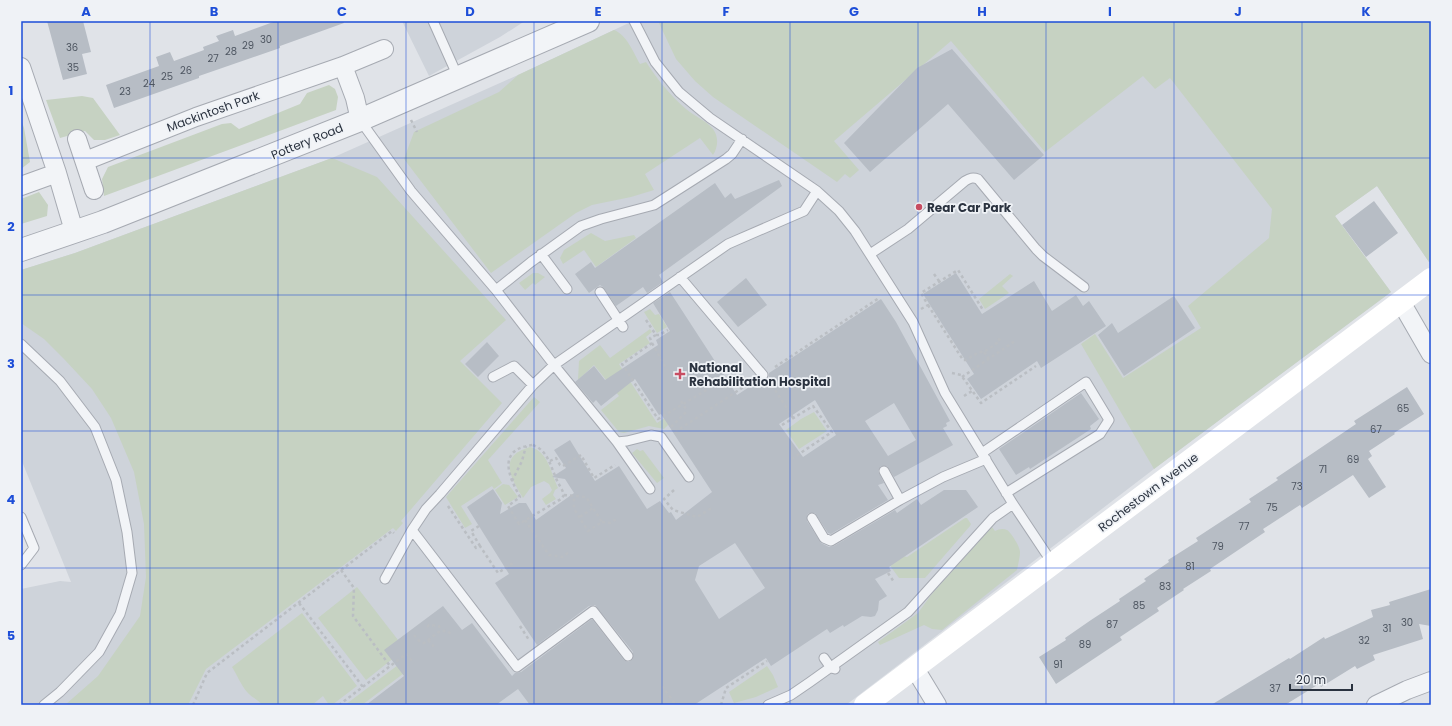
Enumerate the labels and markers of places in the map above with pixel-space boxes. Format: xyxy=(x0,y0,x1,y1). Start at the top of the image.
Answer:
place label: Rear Car Park xyxy=(927,199,1012,216)
marker: Rear Car Park xyxy=(914,202,924,212)
place label: National Rehabilitation Hospital xyxy=(689,359,830,390)
marker: National Rehabilitation Hospital xyxy=(674,368,686,380)

